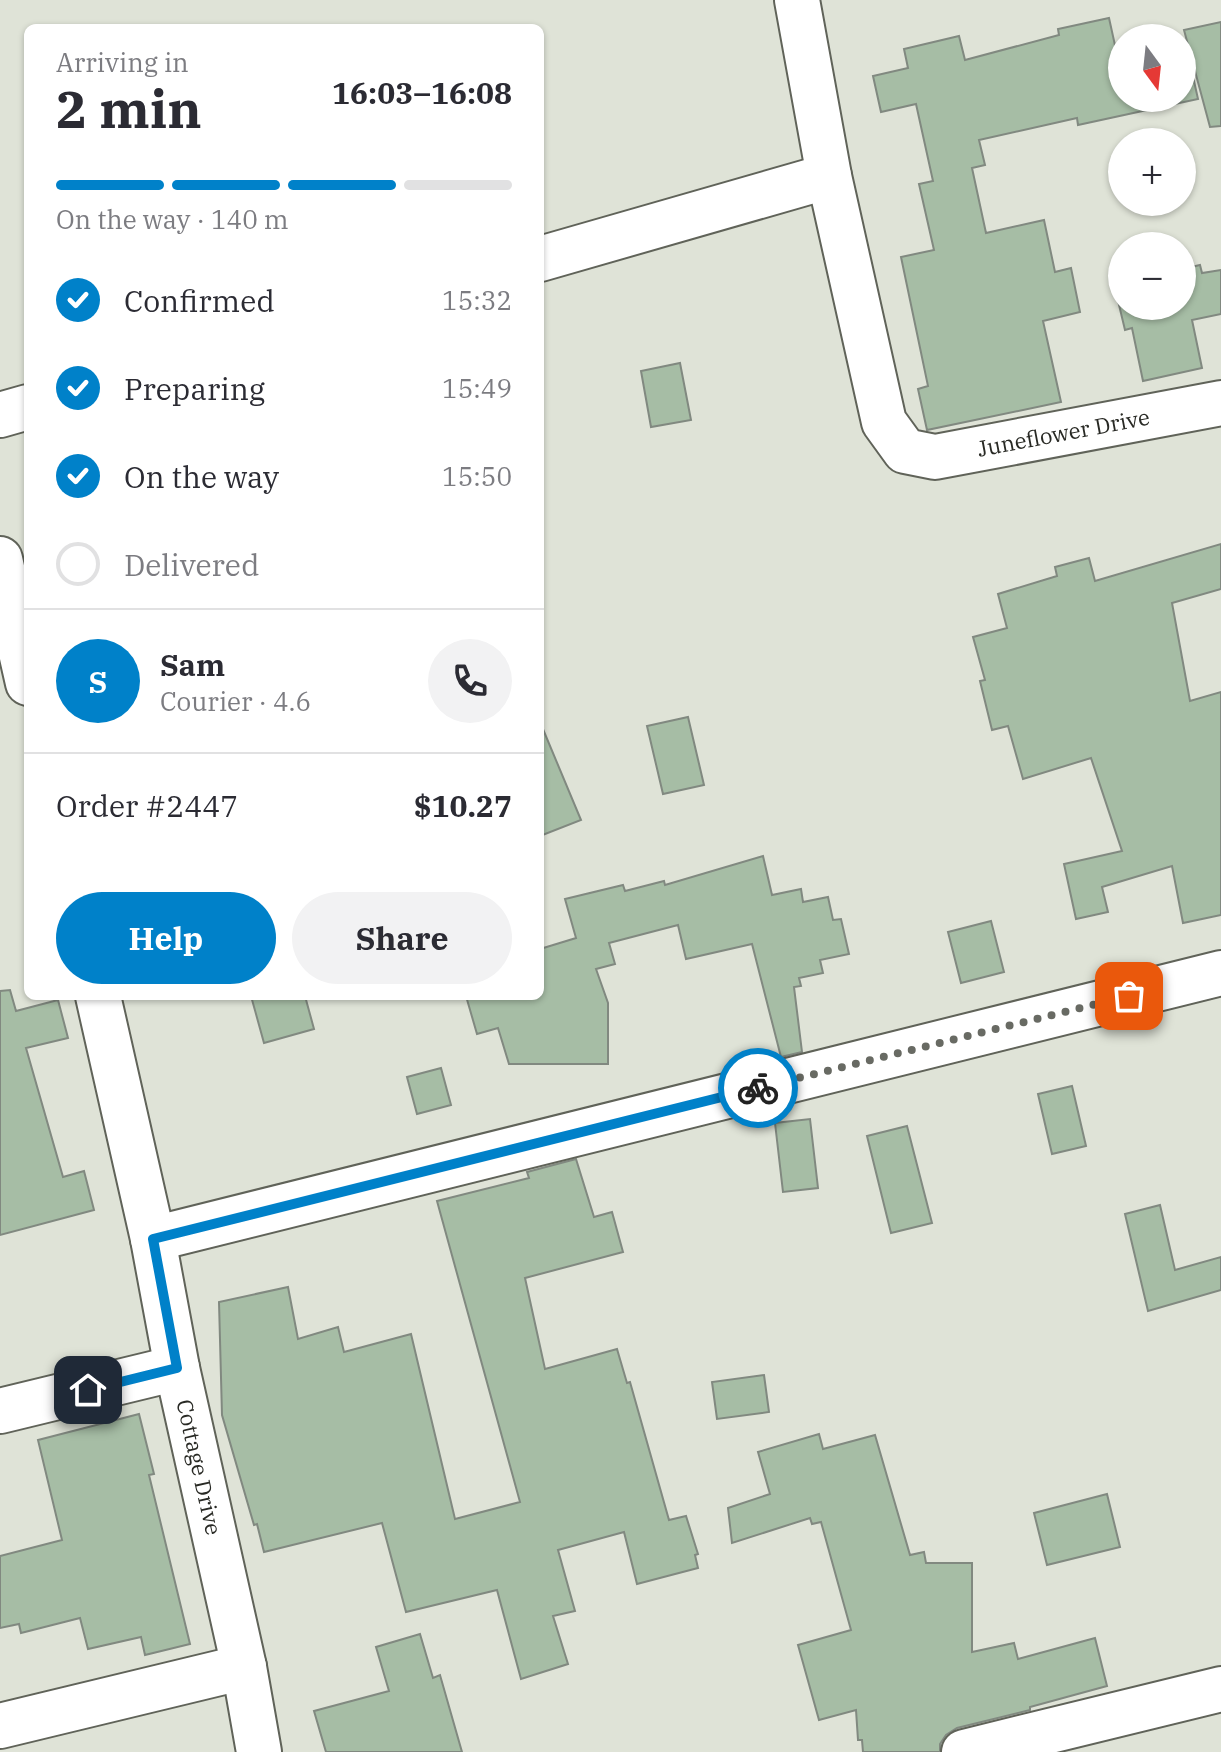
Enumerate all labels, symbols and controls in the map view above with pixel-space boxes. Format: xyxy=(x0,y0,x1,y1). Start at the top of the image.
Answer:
north arrow xyxy=(1108,24,1196,112)
map controls xyxy=(1108,24,1196,320)
text: Arriving in xyxy=(56,45,189,79)
text: 16:03–16:08 xyxy=(332,73,512,112)
text: 2 min xyxy=(56,75,202,142)
button: + xyxy=(1108,128,1196,216)
text: On the way · 140 m xyxy=(56,202,289,236)
button: − xyxy=(1108,232,1196,320)
icon: check xyxy=(56,278,100,322)
text: Confirmed xyxy=(124,281,275,320)
text: 15:32 xyxy=(442,283,512,317)
icon: check xyxy=(56,366,100,410)
text: Preparing xyxy=(124,369,265,408)
text: 15:49 xyxy=(442,371,512,405)
street label: Juneflower Drive xyxy=(975,402,1152,463)
icon: check xyxy=(56,454,100,498)
text: On the way xyxy=(124,457,279,496)
text: 15:50 xyxy=(442,459,512,493)
text: Delivered xyxy=(124,545,259,584)
button: phone xyxy=(428,639,512,723)
text: Sam xyxy=(160,645,225,684)
text: S xyxy=(89,662,107,701)
text: Courier · 4.6 xyxy=(160,684,311,718)
text: Order #2447 xyxy=(56,786,238,825)
text: $10.27 xyxy=(414,786,512,825)
button: Help xyxy=(56,892,276,984)
button: Share xyxy=(292,892,512,984)
pin xyxy=(1095,962,1163,1030)
icon: bag xyxy=(1107,974,1151,1018)
courier xyxy=(718,1048,798,1128)
icon: bike xyxy=(736,1066,780,1110)
pin xyxy=(54,1356,122,1424)
icon: home xyxy=(66,1368,110,1412)
street label: Cottage Drive xyxy=(170,1397,229,1538)

